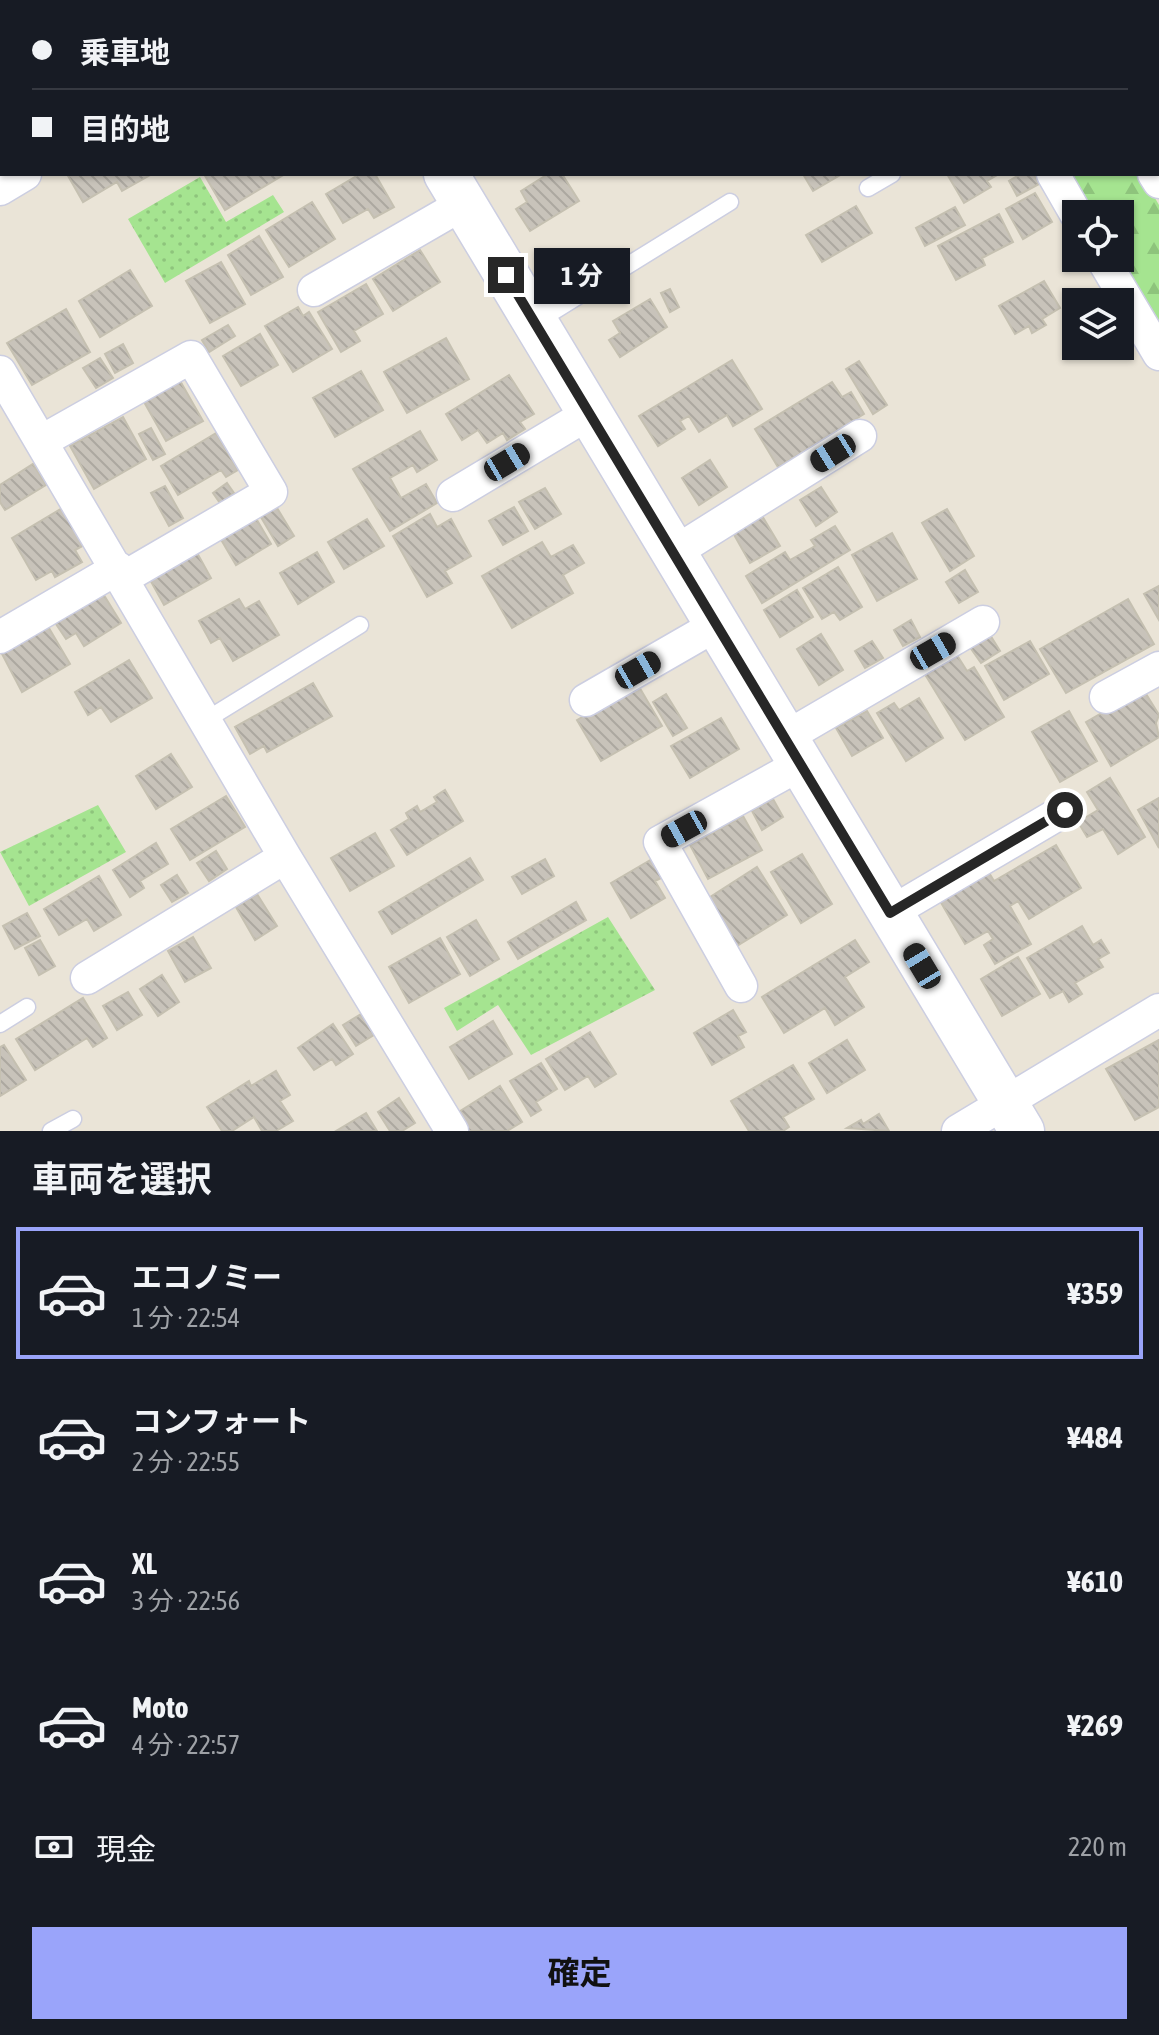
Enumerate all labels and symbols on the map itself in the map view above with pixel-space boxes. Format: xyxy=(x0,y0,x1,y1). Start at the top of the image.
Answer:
callout: 1 分 xyxy=(534,247,630,303)
route end xyxy=(488,257,524,293)
car xyxy=(806,430,860,476)
car xyxy=(480,439,534,485)
car xyxy=(906,629,960,673)
car xyxy=(611,648,665,692)
route start xyxy=(1047,792,1083,828)
car xyxy=(657,807,711,851)
car xyxy=(899,939,945,993)

